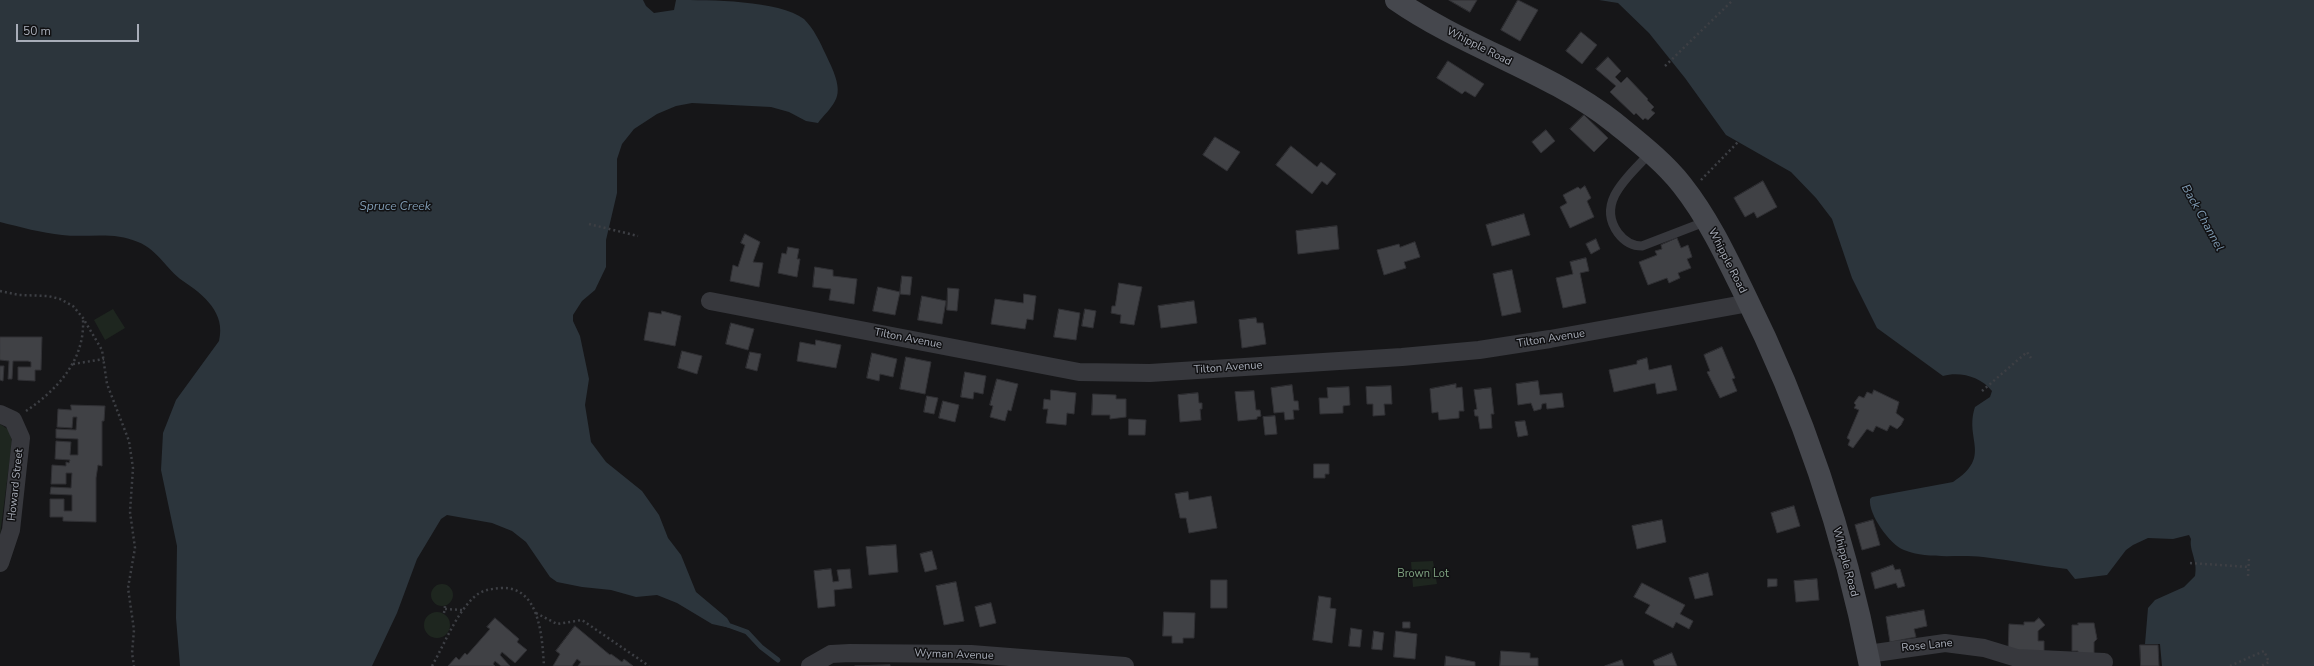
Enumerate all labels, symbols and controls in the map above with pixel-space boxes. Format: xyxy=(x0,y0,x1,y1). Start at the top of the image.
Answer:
scale bar xyxy=(18,16,141,42)
text: 50 m xyxy=(23,23,51,39)
street label: Whipple Road xyxy=(1444,25,1514,69)
water label: Back Channel xyxy=(2178,182,2226,254)
water label: Spruce Creek xyxy=(359,200,431,214)
street label: Whipple Road xyxy=(1705,226,1749,296)
street label: Tilton Avenue xyxy=(873,326,943,352)
street label: Tilton Avenue xyxy=(1516,327,1586,351)
street label: Tilton Avenue xyxy=(1193,359,1263,377)
street label: Howard Street xyxy=(6,448,26,522)
street label: Whipple Road xyxy=(1829,526,1861,598)
park label: Brown Lot xyxy=(1397,567,1449,581)
street label: Rose Lane xyxy=(1901,637,1953,655)
street label: Wyman Avenue xyxy=(914,647,994,663)

